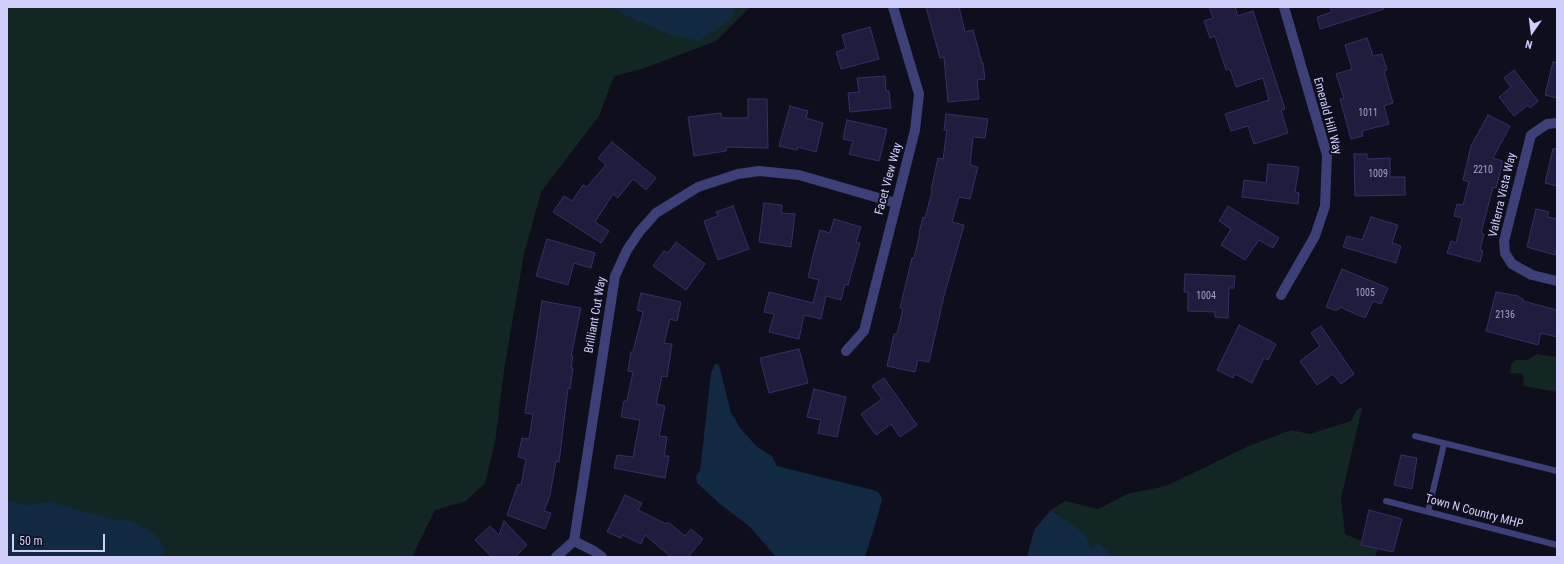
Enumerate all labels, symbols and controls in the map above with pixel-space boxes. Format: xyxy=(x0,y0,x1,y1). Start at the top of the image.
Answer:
north arrow xyxy=(1512,12,1552,52)
text: N xyxy=(1524,37,1534,51)
street label: Emerald Hill Way xyxy=(1310,76,1344,156)
house number: 1011 xyxy=(1358,107,1378,119)
street label: Facet View Way xyxy=(872,141,906,217)
street label: Valterra Vista Way xyxy=(1486,151,1520,239)
house number: 2210 xyxy=(1473,164,1493,176)
house number: 1009 xyxy=(1368,168,1388,180)
street label: Brilliant Cut Way xyxy=(582,276,610,354)
house number: 1005 xyxy=(1355,287,1375,299)
house number: 1004 xyxy=(1196,290,1216,302)
house number: 2136 xyxy=(1495,309,1515,321)
street label: Town N Country MHP xyxy=(1423,492,1525,532)
scale bar xyxy=(14,526,107,552)
text: 50 m xyxy=(19,534,43,548)

